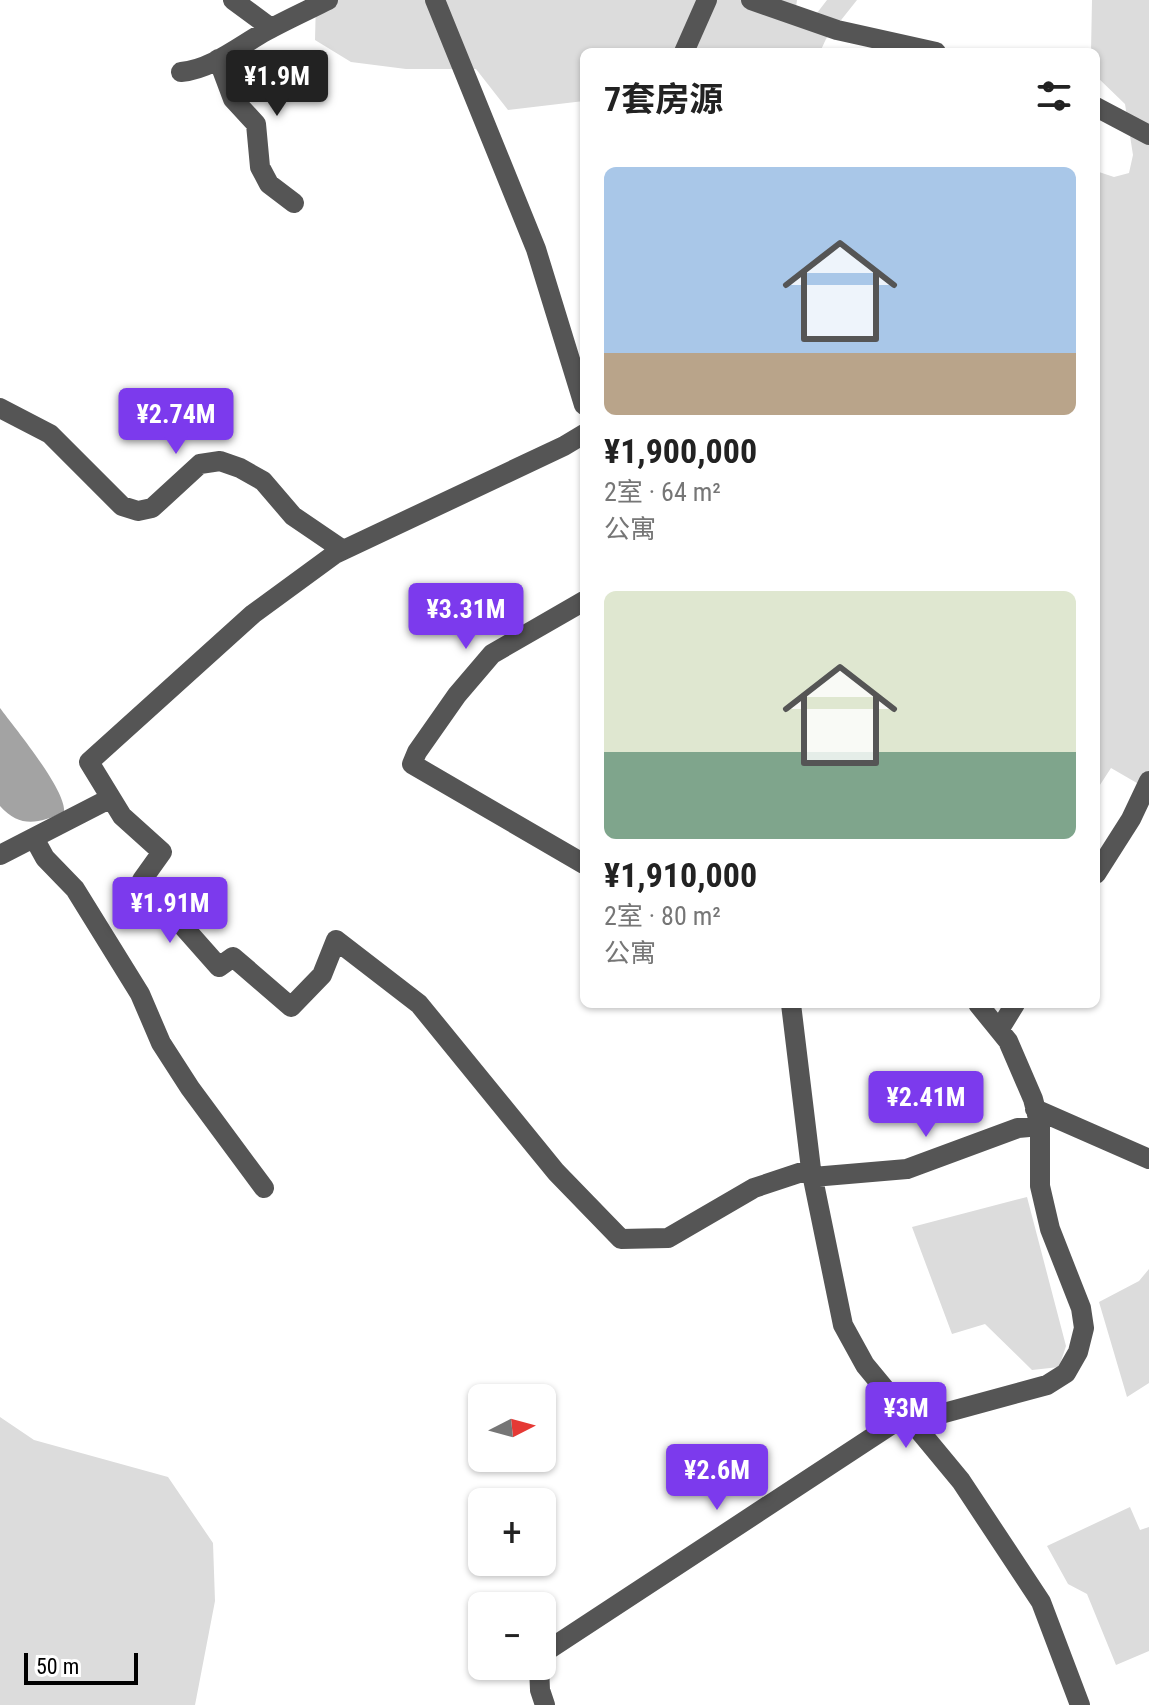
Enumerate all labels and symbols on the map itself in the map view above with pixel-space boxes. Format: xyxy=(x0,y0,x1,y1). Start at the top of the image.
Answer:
pin: ¥1.9M xyxy=(221,50,333,118)
pin: ¥2.74M xyxy=(111,388,241,456)
pin: ¥3.31M xyxy=(401,583,531,651)
pin: ¥1.91M xyxy=(105,877,235,945)
pin: ¥2.41M xyxy=(861,1071,991,1139)
pin: ¥3M xyxy=(867,1382,945,1450)
north arrow xyxy=(468,1384,556,1472)
pin: ¥2.6M xyxy=(661,1444,773,1512)
scale bar xyxy=(24,1649,138,1685)

